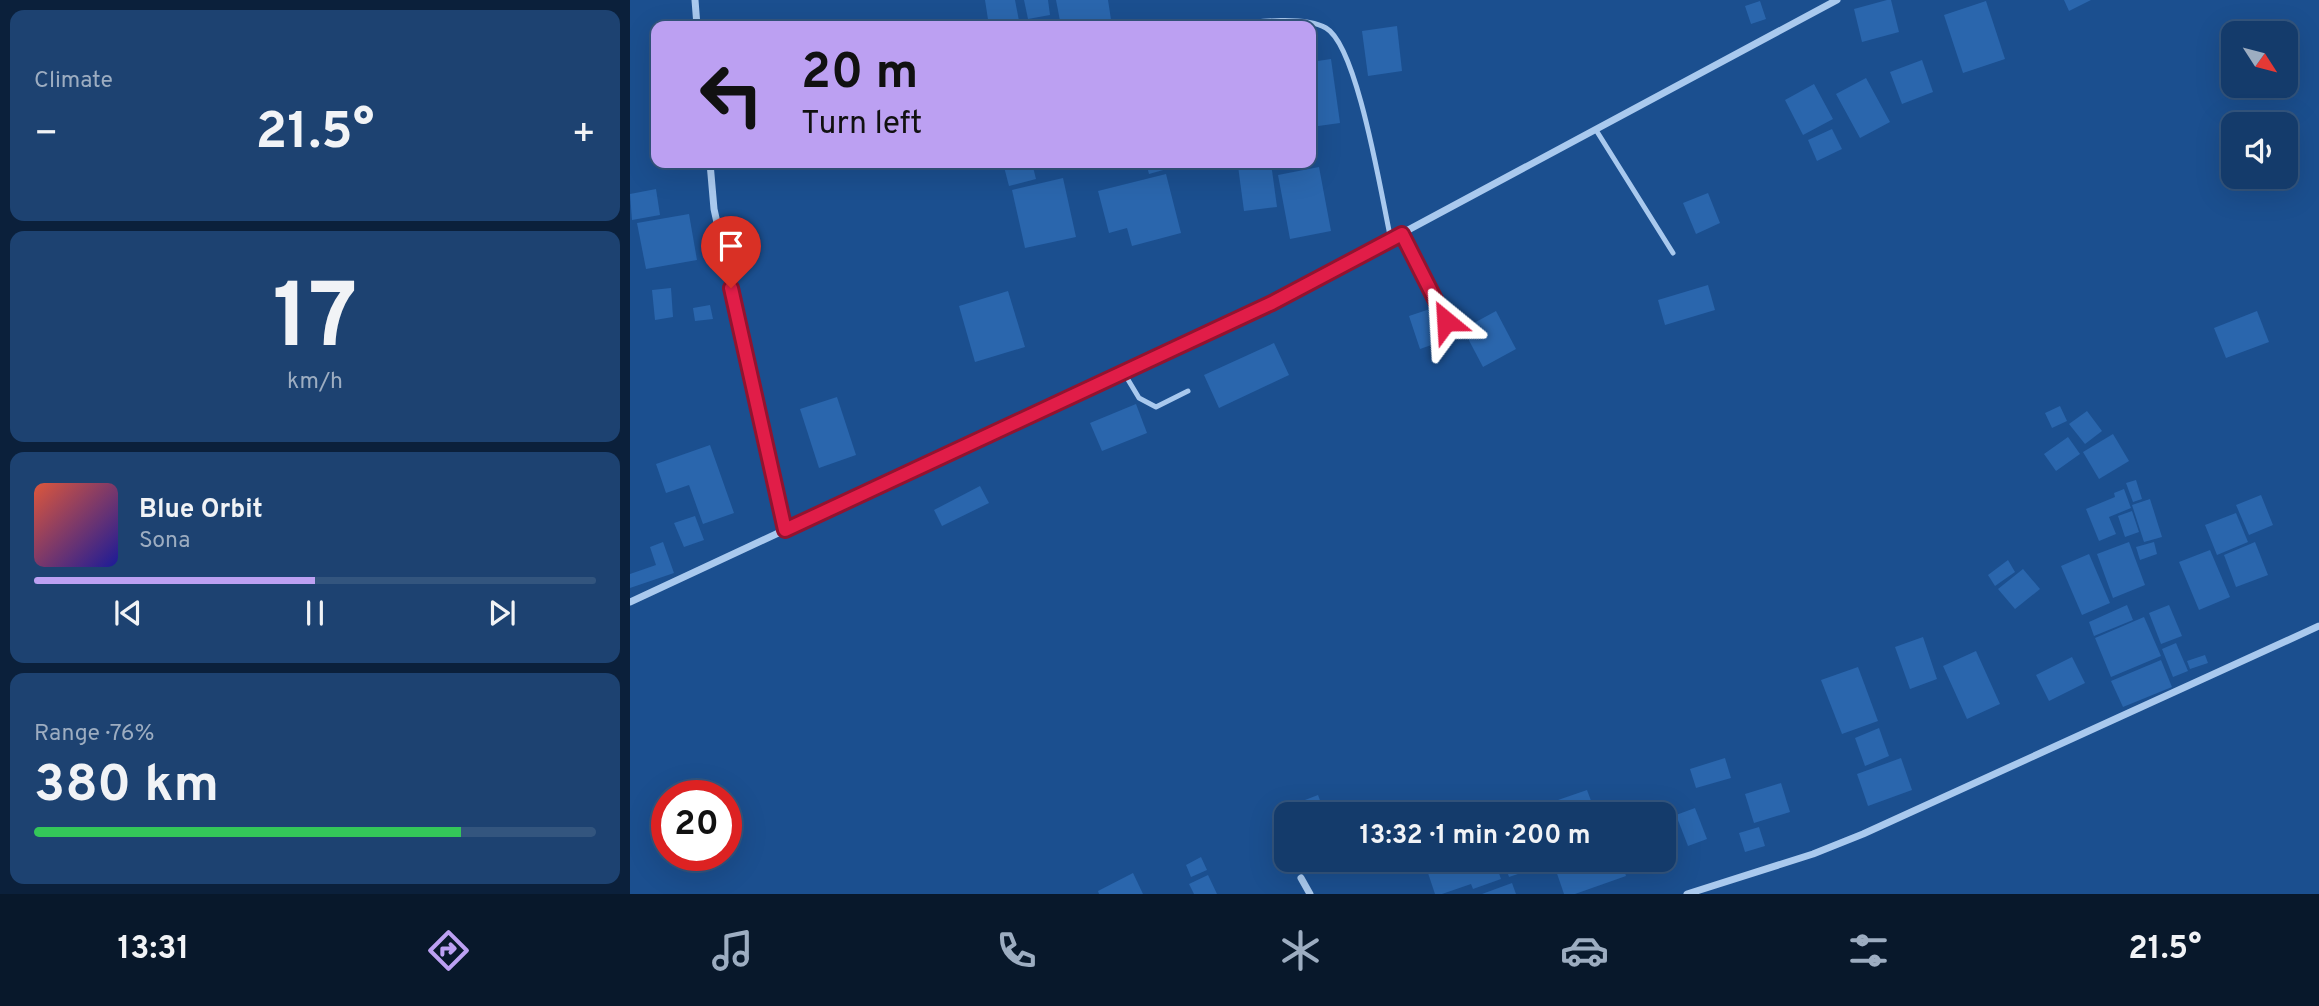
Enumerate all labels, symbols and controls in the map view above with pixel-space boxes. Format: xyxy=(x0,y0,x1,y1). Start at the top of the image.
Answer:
north arrow xyxy=(2221,21,2298,98)
map controls xyxy=(2221,21,2298,189)
text: 20 m xyxy=(801,44,918,106)
icon: left xyxy=(686,49,777,140)
text: Climate xyxy=(34,67,113,96)
text: 21.5° xyxy=(256,101,374,167)
text: Turn left xyxy=(801,105,922,145)
text: − xyxy=(34,111,59,160)
text: + xyxy=(571,111,596,160)
button: sound xyxy=(2221,112,2298,189)
pin xyxy=(701,216,761,288)
icon: arrive xyxy=(712,227,750,265)
text: 17 xyxy=(272,265,358,380)
position arrow xyxy=(1409,284,1483,358)
text: km/h xyxy=(287,368,343,397)
text: Blue Orbit xyxy=(139,494,263,527)
text: Sona xyxy=(139,527,190,556)
icon: previous xyxy=(109,594,147,632)
icon: pause xyxy=(296,594,334,632)
icon: next xyxy=(483,594,521,632)
text: Range · 76% xyxy=(34,720,154,749)
text: 380 km xyxy=(34,754,219,820)
speed limit sign: 20 xyxy=(651,780,742,871)
text: 13:32 · 1 min · 200 m xyxy=(1359,820,1591,853)
icon: directions xyxy=(424,926,473,975)
icon: music xyxy=(708,926,757,975)
icon: phone xyxy=(992,926,1041,975)
icon: climate xyxy=(1276,926,1325,975)
icon: car xyxy=(1560,926,1609,975)
icon: filters xyxy=(1844,926,1893,975)
text: 13:31 xyxy=(118,930,189,970)
text: 21.5° xyxy=(2128,930,2201,970)

